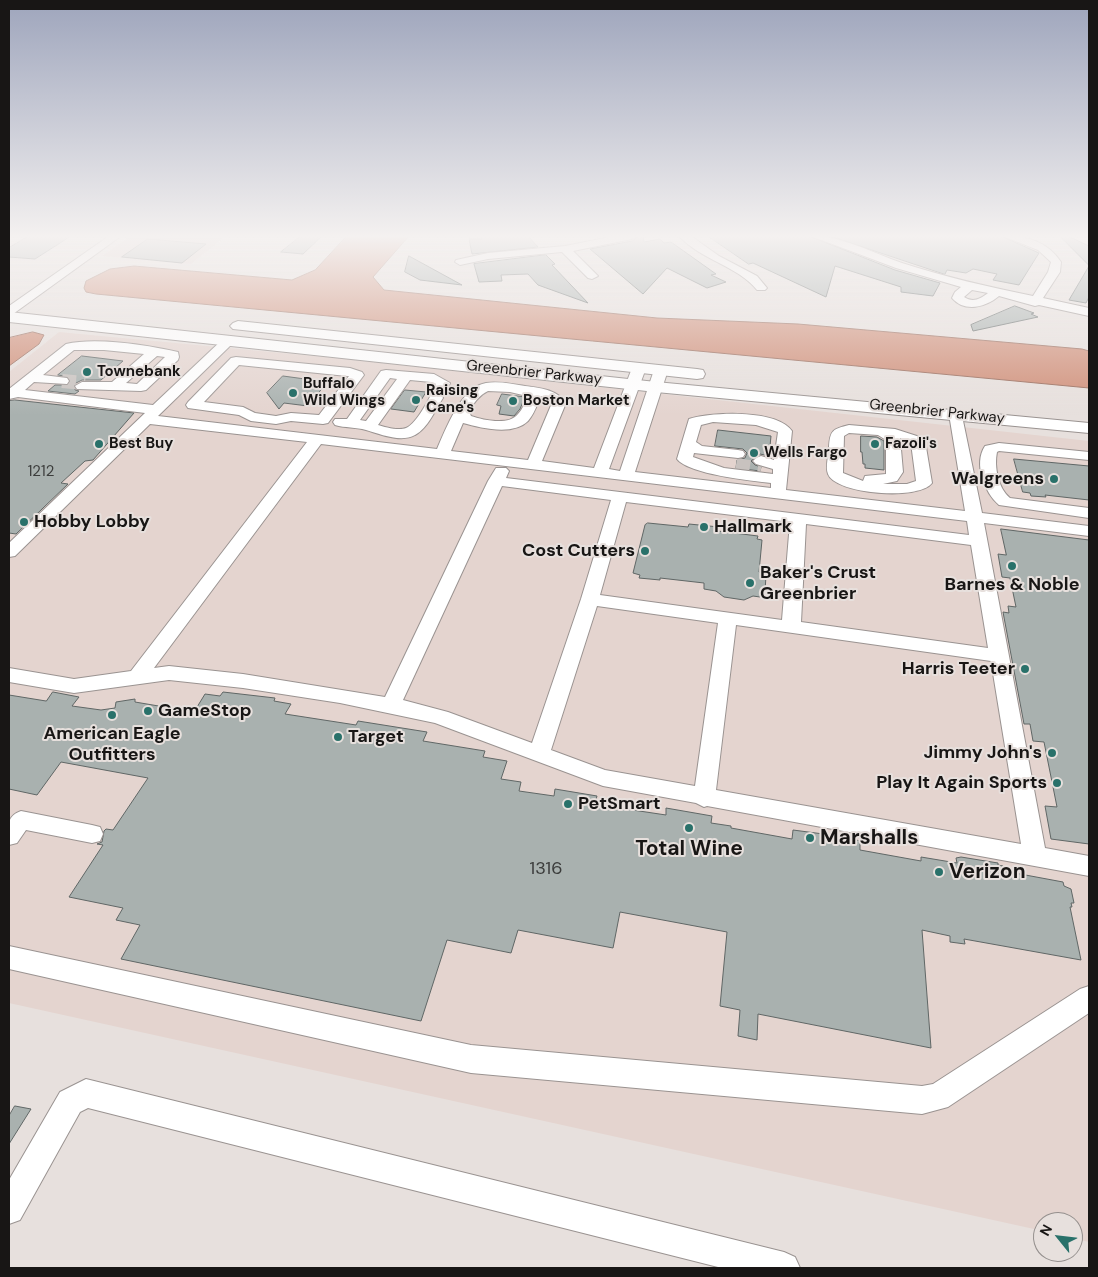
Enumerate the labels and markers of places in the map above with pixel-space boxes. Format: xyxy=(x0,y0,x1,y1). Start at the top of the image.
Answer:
place label: Townebank xyxy=(97,363,181,381)
marker: Townebank xyxy=(81,366,93,378)
place label: Buffalo Wild Wings xyxy=(303,375,385,410)
place label: Raising Cane's xyxy=(426,382,478,417)
marker: Buffalo Wild Wings xyxy=(287,387,299,399)
place label: Boston Market xyxy=(523,392,629,410)
marker: Raising Cane's xyxy=(410,394,422,406)
marker: Boston Market xyxy=(507,395,519,407)
place label: Best Buy xyxy=(109,435,173,453)
place label: Fazoli's xyxy=(885,435,937,453)
marker: Best Buy xyxy=(93,438,105,450)
marker: Fazoli's xyxy=(869,438,881,450)
place label: Wells Fargo xyxy=(764,444,847,462)
marker: Wells Fargo xyxy=(748,447,760,459)
place label: Walgreens xyxy=(951,468,1044,490)
marker: Walgreens xyxy=(1048,473,1060,485)
place label: Hobby Lobby xyxy=(34,511,150,533)
marker: Hobby Lobby xyxy=(18,516,30,528)
place label: Hallmark xyxy=(714,516,792,538)
marker: Hallmark xyxy=(698,521,710,533)
place label: Cost Cutters xyxy=(522,540,635,562)
marker: Cost Cutters xyxy=(639,545,651,557)
marker: Barnes & Noble xyxy=(1006,560,1018,572)
place label: Baker's Crust Greenbrier xyxy=(760,562,876,604)
place label: Barnes & Noble xyxy=(945,574,1079,596)
marker: Baker's Crust Greenbrier xyxy=(744,577,756,589)
place label: Harris Teeter xyxy=(902,658,1015,680)
marker: Harris Teeter xyxy=(1019,663,1031,675)
place label: GameStop xyxy=(158,700,252,722)
marker: GameStop xyxy=(142,705,154,717)
marker: American Eagle Outfitters xyxy=(106,709,118,721)
place label: American Eagle Outfitters xyxy=(43,723,181,766)
place label: Target xyxy=(348,726,404,748)
marker: Target xyxy=(332,731,344,743)
place label: Jimmy John's xyxy=(924,742,1042,764)
marker: Jimmy John's xyxy=(1046,747,1058,759)
place label: Play It Again Sports xyxy=(876,772,1047,794)
marker: Play It Again Sports xyxy=(1051,777,1063,789)
place label: PetSmart xyxy=(578,793,661,815)
marker: PetSmart xyxy=(562,798,574,810)
marker: Total Wine xyxy=(683,822,695,834)
place label: Marshalls xyxy=(820,825,918,851)
marker: Marshalls xyxy=(804,832,816,844)
place label: Total Wine xyxy=(635,836,743,862)
place label: Verizon xyxy=(949,859,1026,885)
marker: Verizon xyxy=(933,866,945,878)

